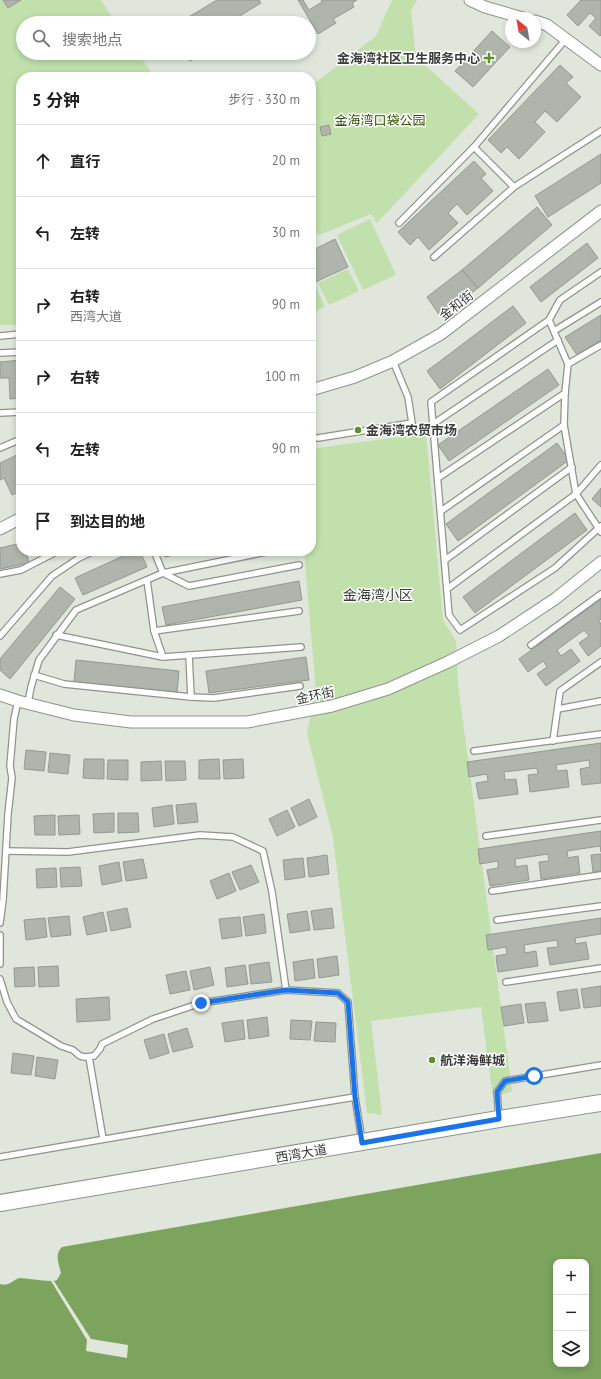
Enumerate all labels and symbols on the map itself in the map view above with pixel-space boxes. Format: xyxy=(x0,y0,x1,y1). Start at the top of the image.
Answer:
north arrow xyxy=(505,12,541,48)
place label: 金海湾社区卫生服务中心 xyxy=(337,50,480,67)
marker: 金海湾社区卫生服务中心 xyxy=(483,52,495,64)
park label: 金海湾口袋公园 xyxy=(334,112,426,129)
street label: 金和街 xyxy=(436,287,477,324)
place label: 金海湾农贸市场 xyxy=(366,422,457,439)
marker: 金海湾农贸市场 xyxy=(353,425,363,435)
district label: 金海湾小区 xyxy=(343,586,413,604)
street label: 金环街 xyxy=(294,683,336,708)
route end xyxy=(192,994,210,1012)
place label: 航洋海鲜城 xyxy=(440,1052,505,1069)
marker: 航洋海鲜城 xyxy=(427,1055,437,1065)
route start xyxy=(525,1067,543,1085)
street label: 西湾大道 xyxy=(274,1141,328,1166)

